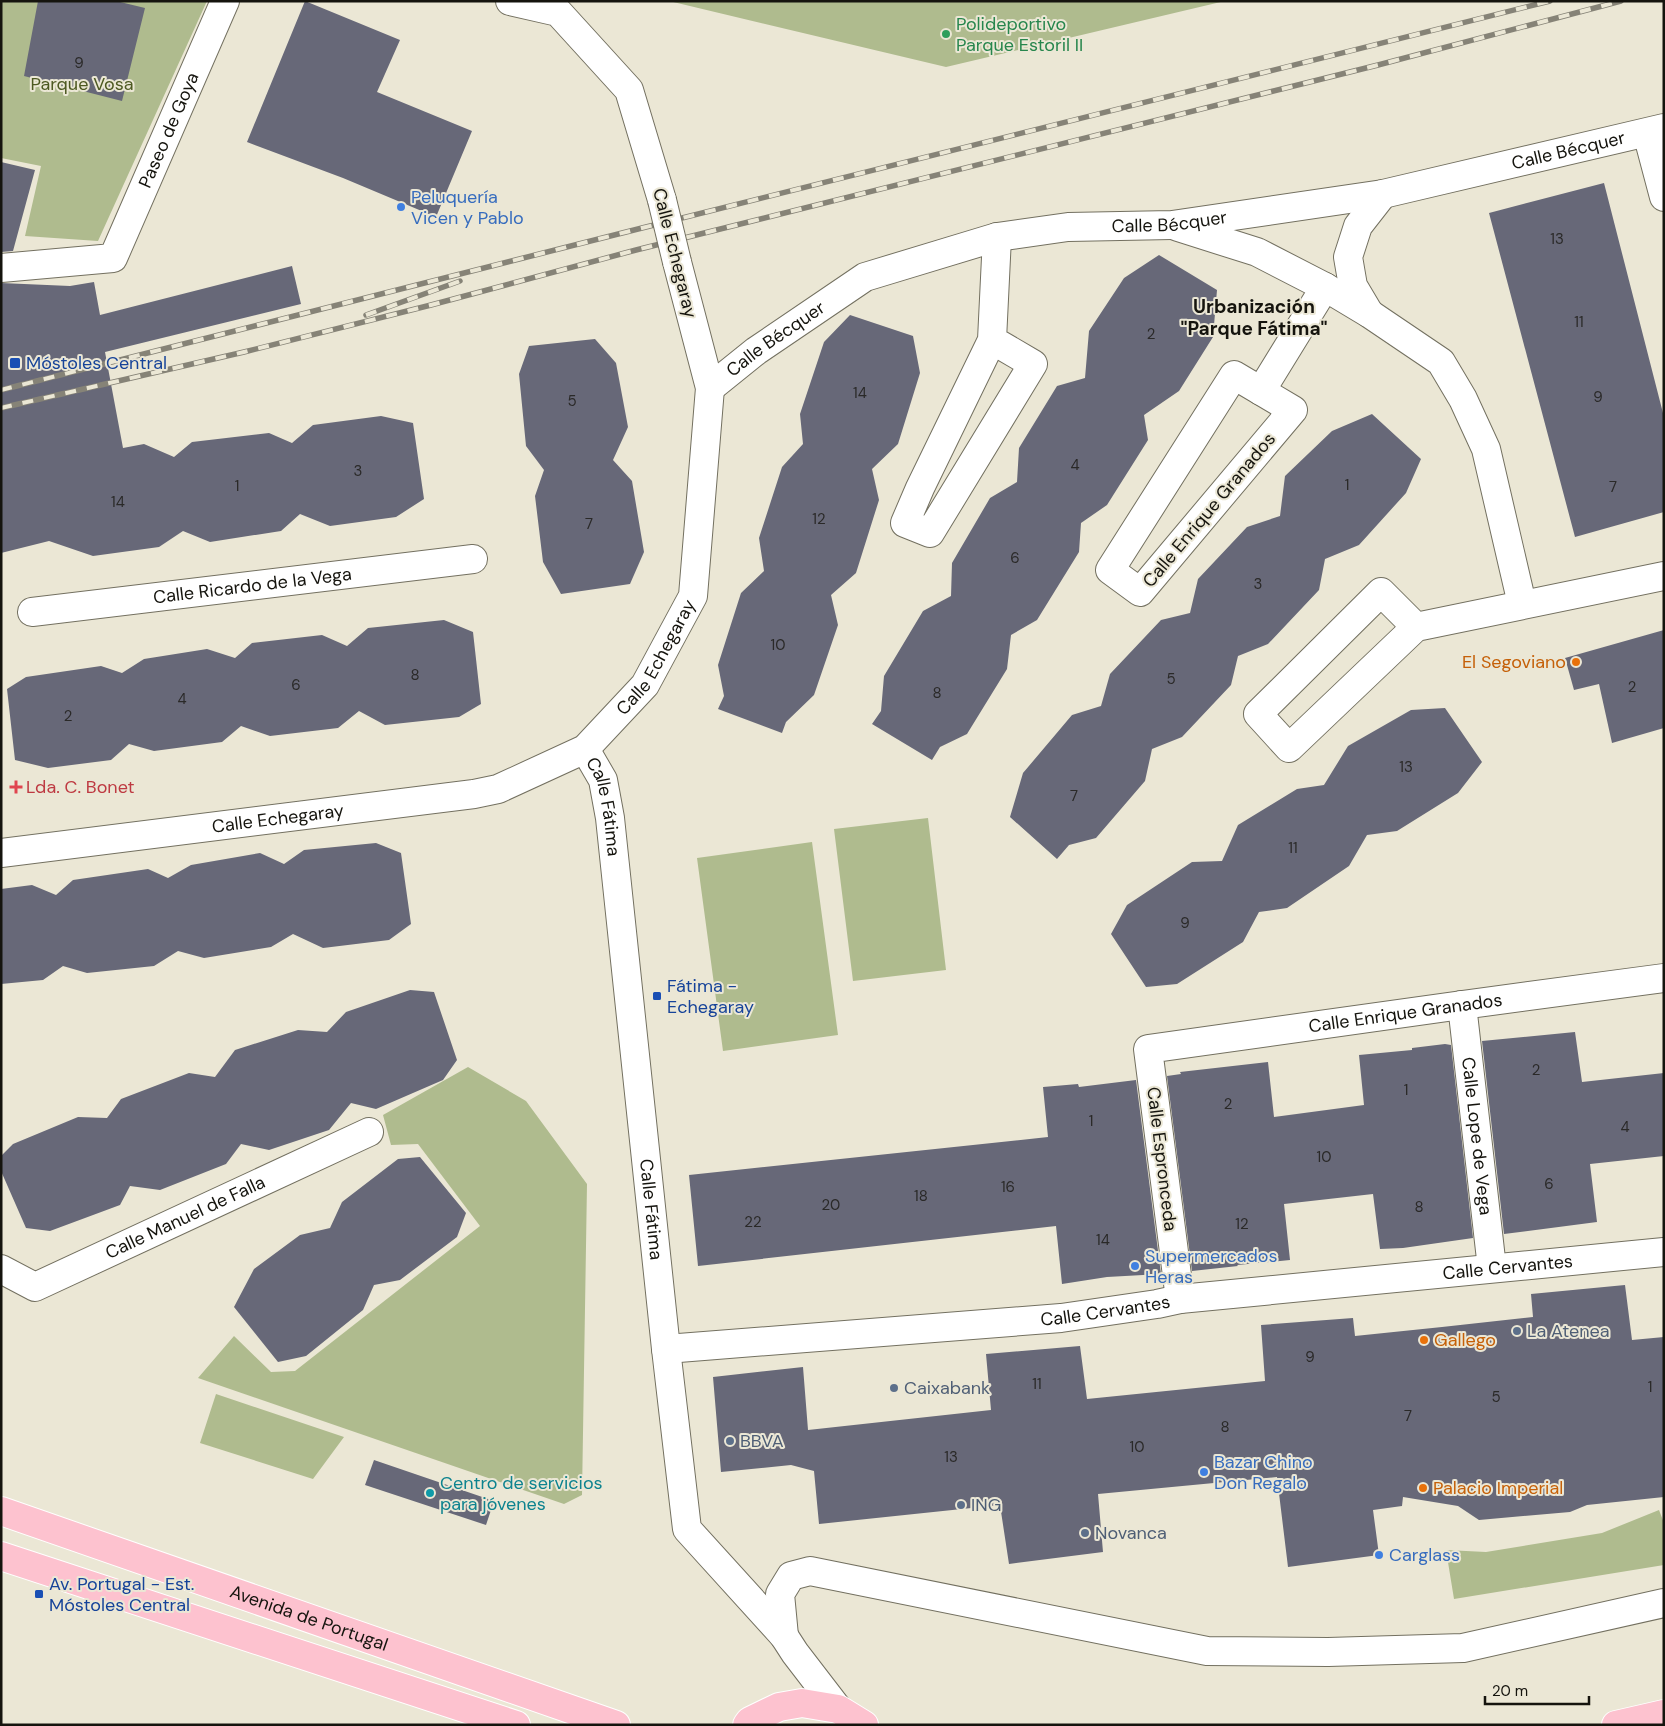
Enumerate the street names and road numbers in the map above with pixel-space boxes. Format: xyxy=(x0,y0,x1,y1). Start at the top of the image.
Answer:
street label: Paseo de Goya xyxy=(133,69,204,192)
street label: Calle Bécquer xyxy=(1509,126,1628,175)
street label: Calle Echegaray xyxy=(647,186,703,320)
street label: Calle Bécquer xyxy=(1112,205,1229,238)
street label: Calle Bécquer xyxy=(721,295,830,382)
street label: Calle Enrique Granados xyxy=(1137,428,1281,592)
street label: Calle Ricardo de la Vega xyxy=(152,562,353,609)
street label: Calle Echegaray xyxy=(611,595,701,720)
street label: Calle Fátima xyxy=(580,753,626,857)
street label: Calle Echegaray xyxy=(210,798,345,839)
street label: Calle Enrique Granados xyxy=(1307,988,1504,1038)
street label: Calle Lope de Vega xyxy=(1456,1056,1498,1217)
street label: Calle Espronceda xyxy=(1141,1086,1183,1232)
street label: Calle Fátima xyxy=(634,1158,669,1261)
street label: Calle Manuel de Falla xyxy=(101,1170,269,1265)
street label: Calle Cervantes xyxy=(1441,1249,1574,1285)
street label: Calle Cervantes xyxy=(1039,1289,1172,1332)
street label: Avenida de Portugal xyxy=(227,1580,391,1657)

